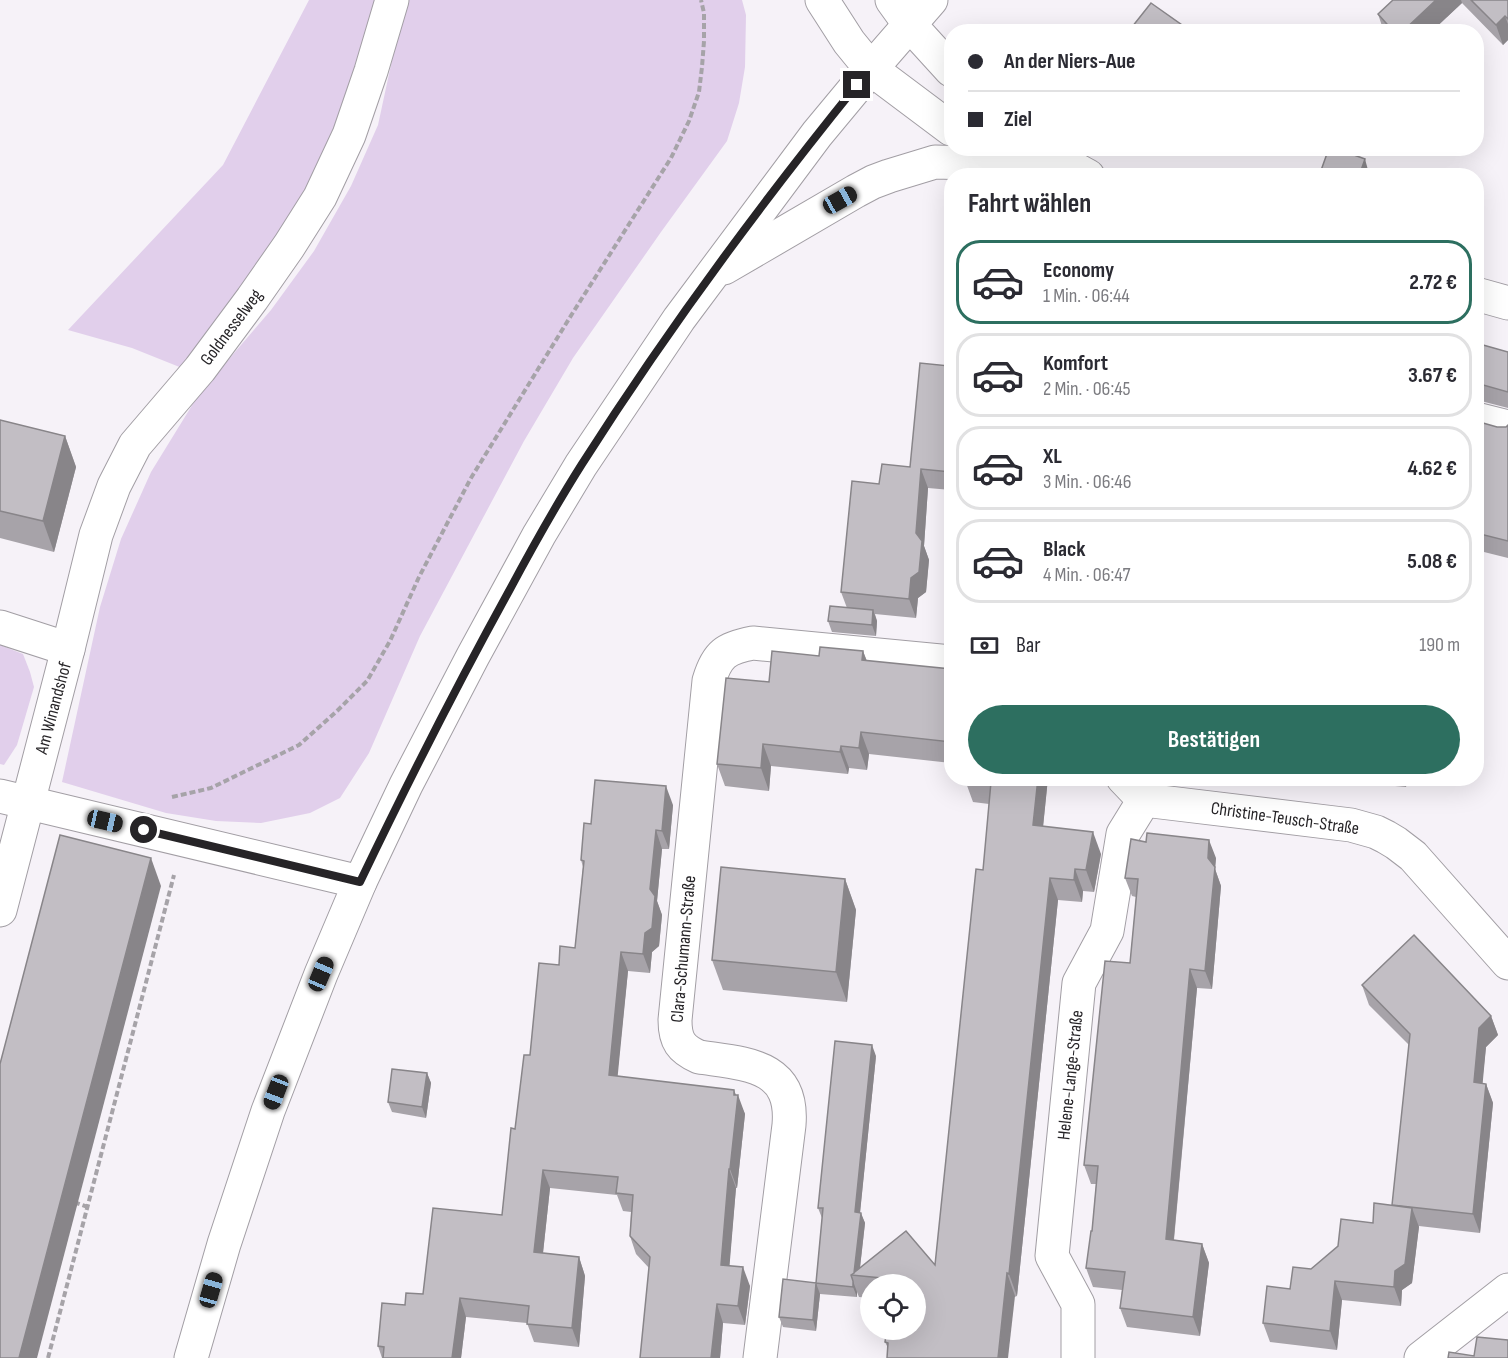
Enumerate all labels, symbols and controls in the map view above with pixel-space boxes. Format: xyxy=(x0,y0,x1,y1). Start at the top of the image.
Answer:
text: An der Niers-Aue xyxy=(1004,48,1135,75)
route end xyxy=(843,71,870,98)
text: Ziel xyxy=(1004,106,1032,133)
car xyxy=(820,183,860,217)
text: Fahrt wählen xyxy=(968,188,1091,220)
icon: car xyxy=(971,255,1025,309)
text: Economy xyxy=(1043,257,1114,284)
text: 2.72 € xyxy=(1409,269,1457,296)
text: 1 Min. · 06:44 xyxy=(1043,284,1130,308)
street label: Goldnesselweg xyxy=(196,285,267,370)
icon: car xyxy=(971,348,1025,402)
text: Komfort xyxy=(1043,350,1108,377)
text: 3.67 € xyxy=(1408,362,1457,389)
text: 2 Min. · 06:45 xyxy=(1043,377,1131,401)
icon: car xyxy=(971,441,1025,495)
text: XL xyxy=(1043,443,1062,470)
text: 4.62 € xyxy=(1407,455,1457,482)
text: 3 Min. · 06:46 xyxy=(1043,470,1131,494)
icon: car xyxy=(971,534,1025,588)
text: Black xyxy=(1043,536,1085,563)
text: 5.08 € xyxy=(1407,548,1457,575)
text: 4 Min. · 06:47 xyxy=(1043,563,1131,587)
icon: cash xyxy=(968,629,1001,662)
text: Bar xyxy=(1016,632,1041,659)
text: 190 m xyxy=(1419,633,1460,657)
street label: Am Winandshof xyxy=(31,659,76,757)
button: Bestätigen xyxy=(968,705,1460,774)
street label: Christine-Teusch-Straße xyxy=(1209,798,1360,839)
car xyxy=(85,808,125,834)
route start xyxy=(130,816,157,843)
street label: Clara-Schumann-Straße xyxy=(667,875,700,1023)
car xyxy=(306,954,336,994)
street label: Helene-Lange-Straße xyxy=(1053,1009,1088,1141)
car xyxy=(261,1072,291,1112)
car xyxy=(197,1270,225,1310)
map controls xyxy=(860,1274,926,1340)
button: locate xyxy=(860,1274,926,1340)

